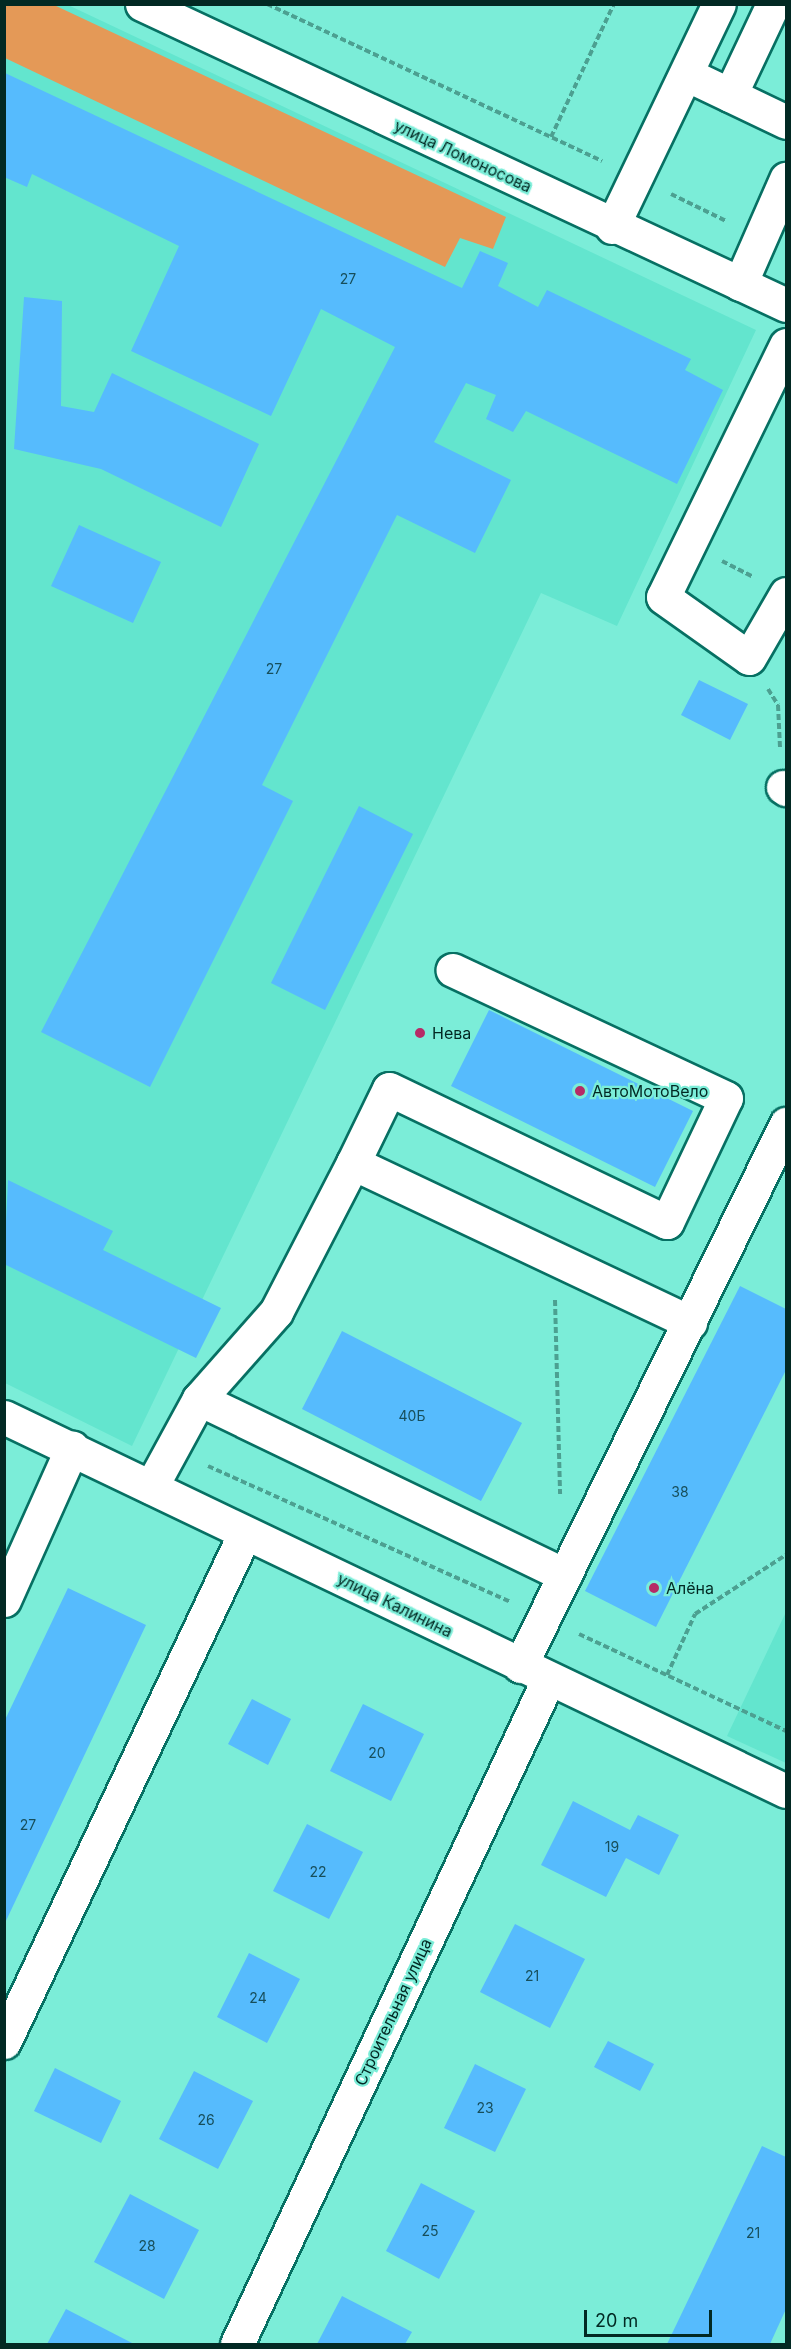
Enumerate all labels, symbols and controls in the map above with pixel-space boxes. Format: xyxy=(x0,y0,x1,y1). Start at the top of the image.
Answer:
street label: улица Ломоносова xyxy=(391,116,535,196)
house number: 27 xyxy=(340,271,356,287)
house number: 27 xyxy=(266,661,282,677)
place label: Нева xyxy=(432,1023,471,1043)
marker: Нева xyxy=(413,1026,427,1040)
place label: АвтоМотоВело xyxy=(592,1081,708,1101)
marker: АвтоМотоВело xyxy=(573,1084,587,1098)
house number: 40Б xyxy=(399,1408,425,1424)
house number: 38 xyxy=(671,1484,689,1500)
street label: улица Калинина xyxy=(334,1569,456,1641)
place label: Алёна xyxy=(666,1578,714,1598)
marker: Алёна xyxy=(647,1581,661,1595)
house number: 20 xyxy=(368,1745,386,1761)
house number: 27 xyxy=(20,1817,36,1833)
house number: 19 xyxy=(605,1839,619,1855)
house number: 22 xyxy=(309,1864,327,1880)
street label: Строительная улица xyxy=(350,1935,436,2089)
house number: 21 xyxy=(525,1968,539,1984)
house number: 24 xyxy=(249,1990,267,2006)
house number: 23 xyxy=(476,2100,494,2116)
house number: 26 xyxy=(197,2112,215,2128)
house number: 25 xyxy=(421,2223,439,2239)
house number: 21 xyxy=(746,2225,760,2241)
house number: 28 xyxy=(138,2238,156,2254)
scale bar xyxy=(587,2298,714,2336)
text: 20 m xyxy=(595,2310,638,2331)

